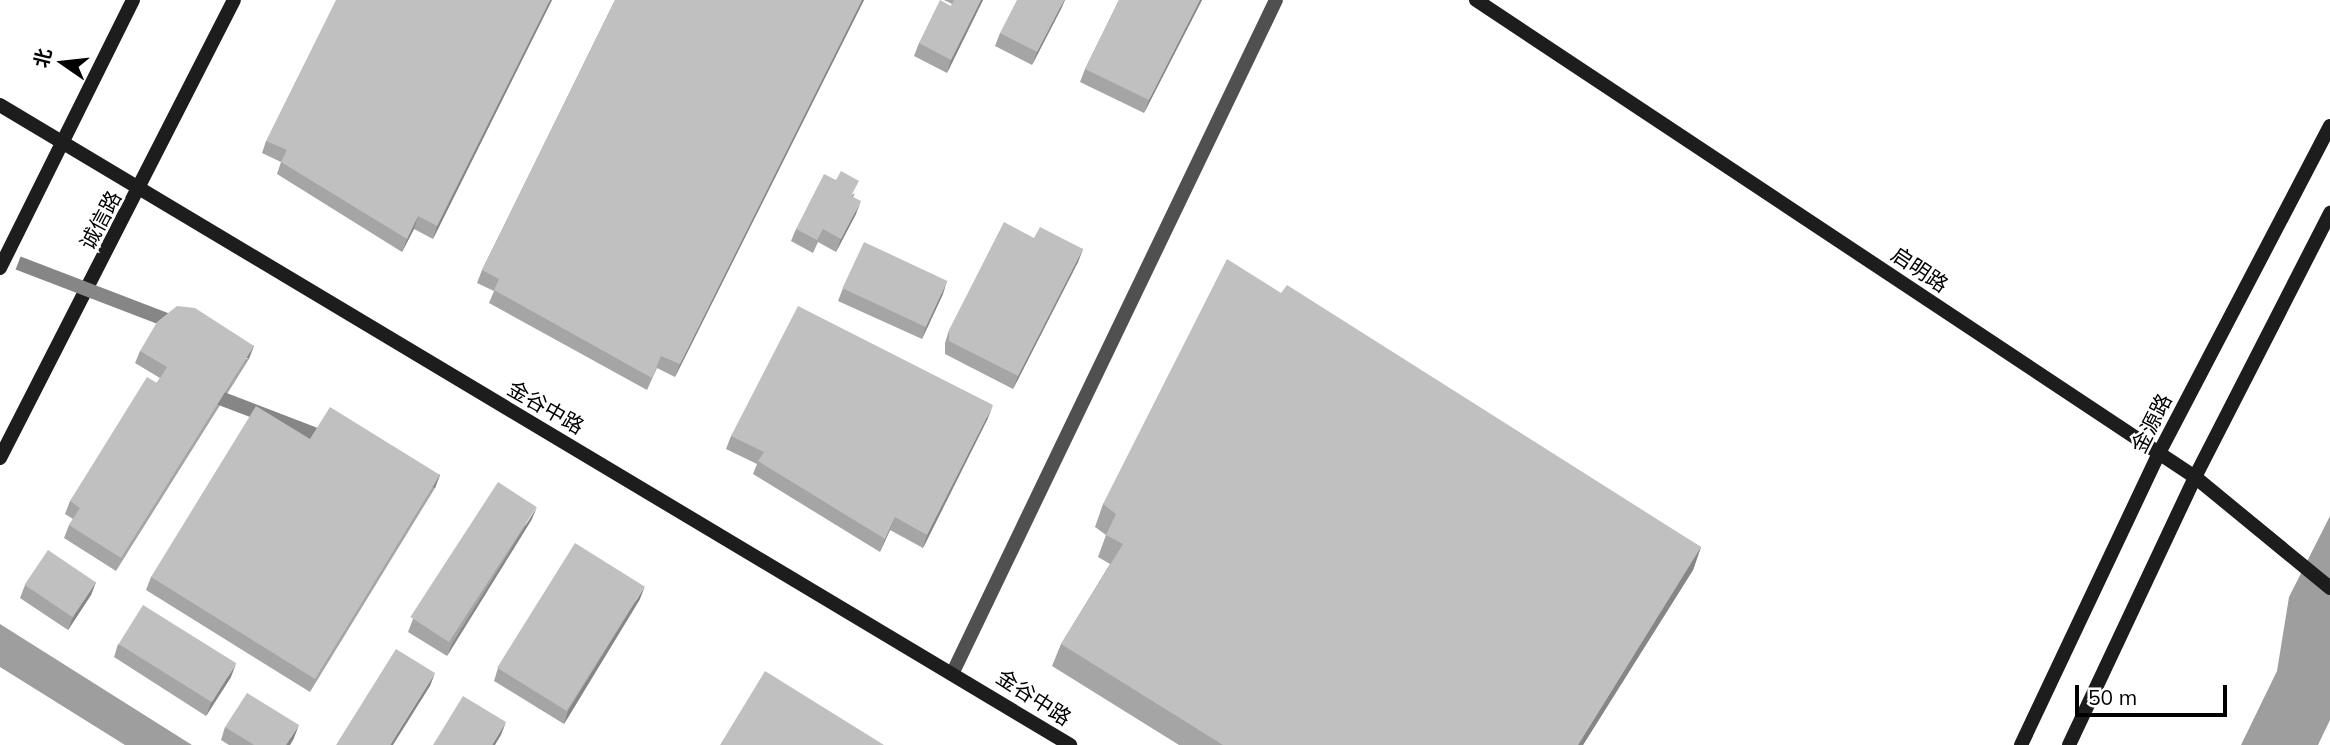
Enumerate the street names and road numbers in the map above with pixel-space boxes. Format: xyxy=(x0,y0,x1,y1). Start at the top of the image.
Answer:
street label: 诚信路 xyxy=(74,186,126,254)
street label: 启明路 xyxy=(1887,241,1953,297)
street label: 金谷中路 xyxy=(503,375,589,439)
street label: 金源路 xyxy=(2125,389,2177,457)
street label: 金谷中路 xyxy=(992,664,1076,730)

